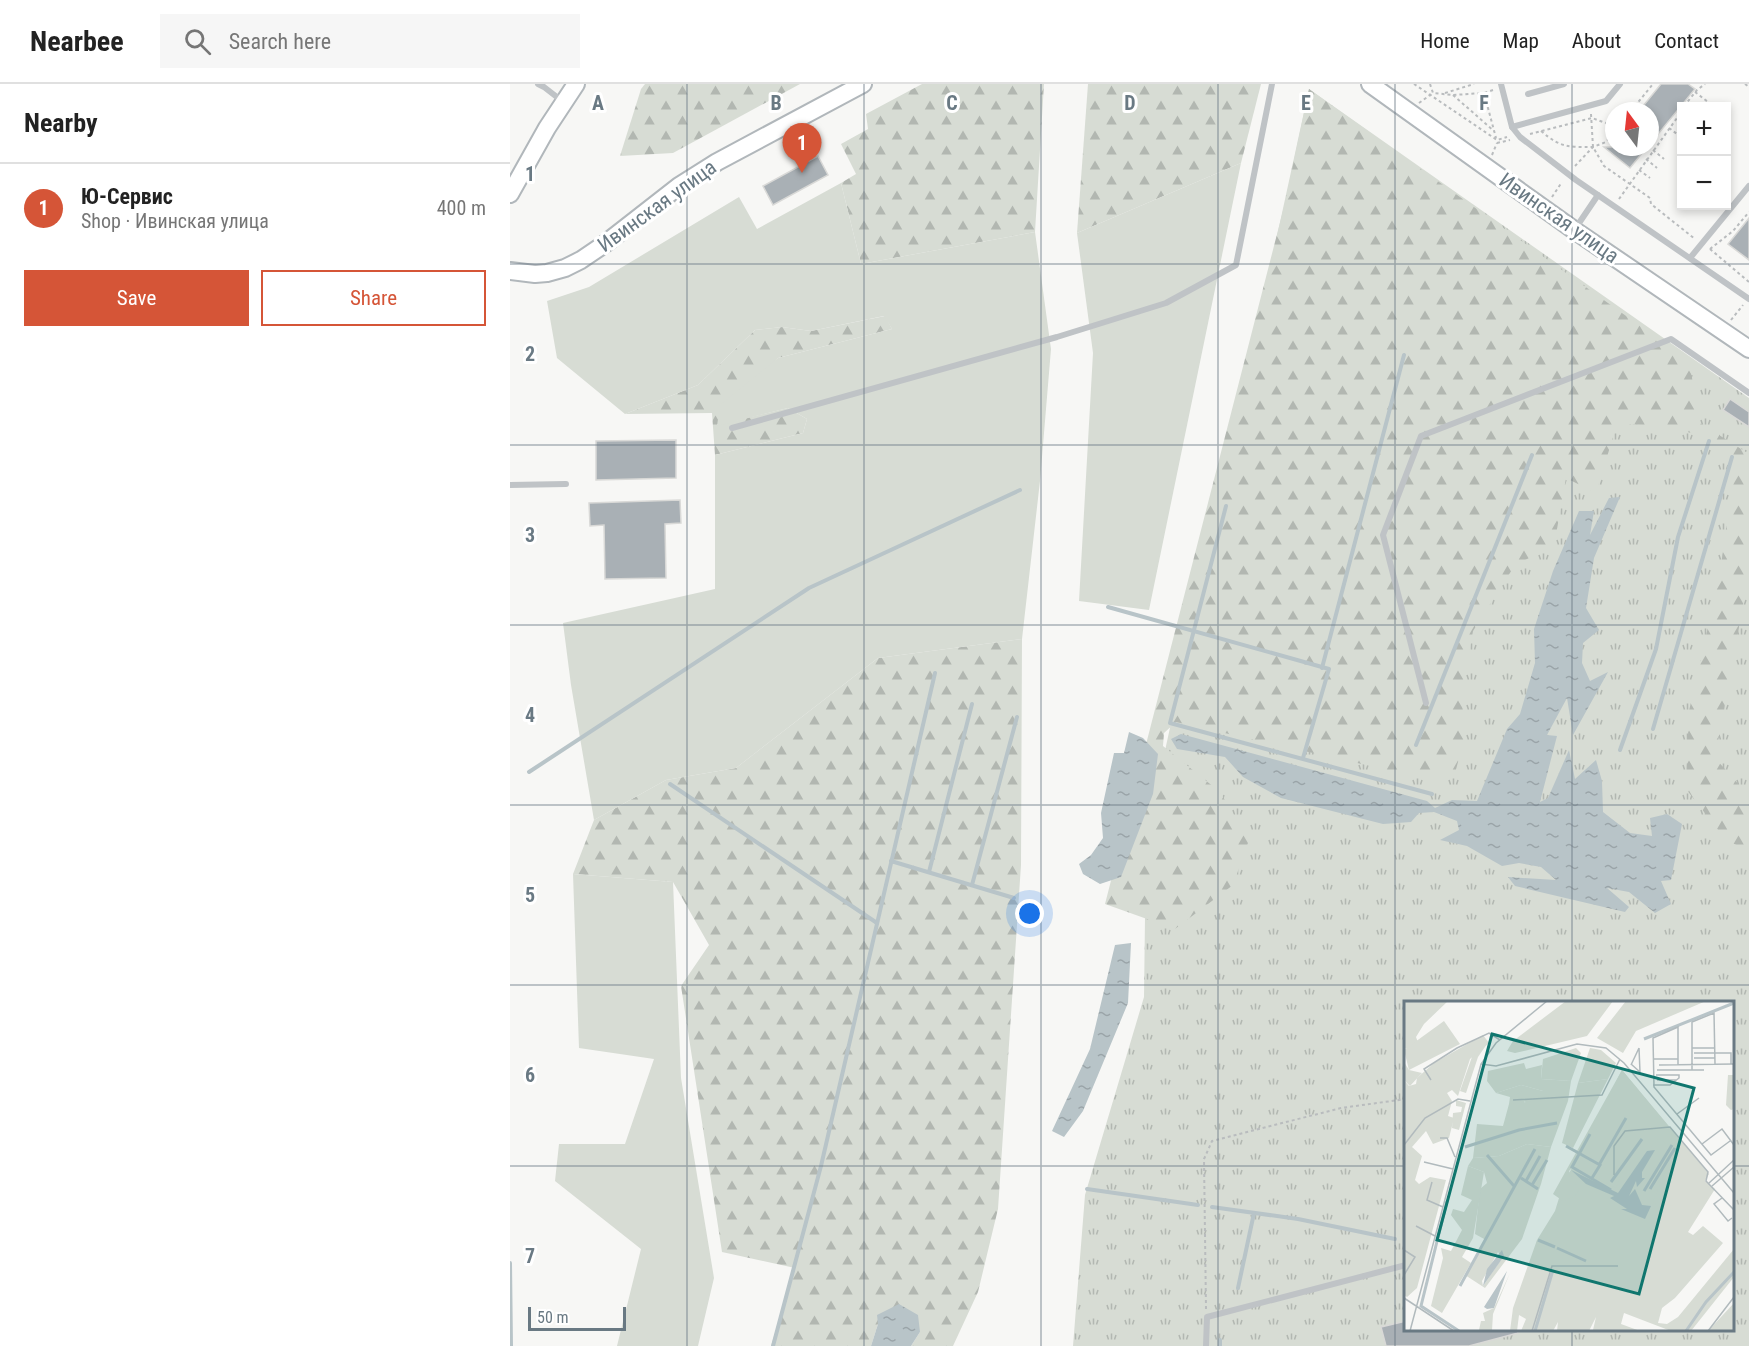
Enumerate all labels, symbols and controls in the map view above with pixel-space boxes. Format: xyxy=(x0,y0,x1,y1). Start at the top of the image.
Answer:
search box xyxy=(160,14,580,68)
text: Nearbee xyxy=(30,25,124,58)
icon: search xyxy=(181,25,214,58)
text: Search here xyxy=(229,29,331,54)
text: Home xyxy=(1420,29,1470,53)
text: Map xyxy=(1503,29,1539,53)
text: About xyxy=(1572,29,1621,53)
text: Contact xyxy=(1654,29,1719,53)
text: A xyxy=(592,91,604,115)
text: B xyxy=(770,91,782,115)
text: C xyxy=(946,91,958,115)
text: D xyxy=(1124,91,1136,115)
text: E xyxy=(1301,91,1311,115)
text: F xyxy=(1479,91,1489,115)
north arrow xyxy=(1605,102,1659,156)
map controls xyxy=(1677,102,1731,210)
button: + xyxy=(1677,102,1731,156)
text: Nearby xyxy=(24,108,98,138)
pin: 1 xyxy=(782,124,822,173)
street label: Ивинская улица xyxy=(593,155,721,257)
button: − xyxy=(1677,156,1731,210)
text: 1 xyxy=(525,162,535,186)
street label: Ивинская улица xyxy=(1495,168,1623,268)
text: Ю-Сервис xyxy=(81,184,173,209)
text: 1 xyxy=(38,196,49,220)
text: 400 m xyxy=(437,196,486,220)
text: Shop · Ивинская улица xyxy=(81,209,269,233)
button: Save xyxy=(24,270,249,326)
button: Share xyxy=(261,270,486,326)
text: 2 xyxy=(525,342,535,366)
text: 3 xyxy=(525,523,535,547)
text: 4 xyxy=(525,703,535,727)
text: 5 xyxy=(525,883,535,907)
your location xyxy=(1015,899,1044,928)
inset map xyxy=(1404,1001,1734,1331)
text: 6 xyxy=(525,1063,535,1087)
text: 7 xyxy=(525,1244,535,1268)
scale bar xyxy=(528,1304,626,1332)
text: 50 m xyxy=(537,1308,569,1327)

